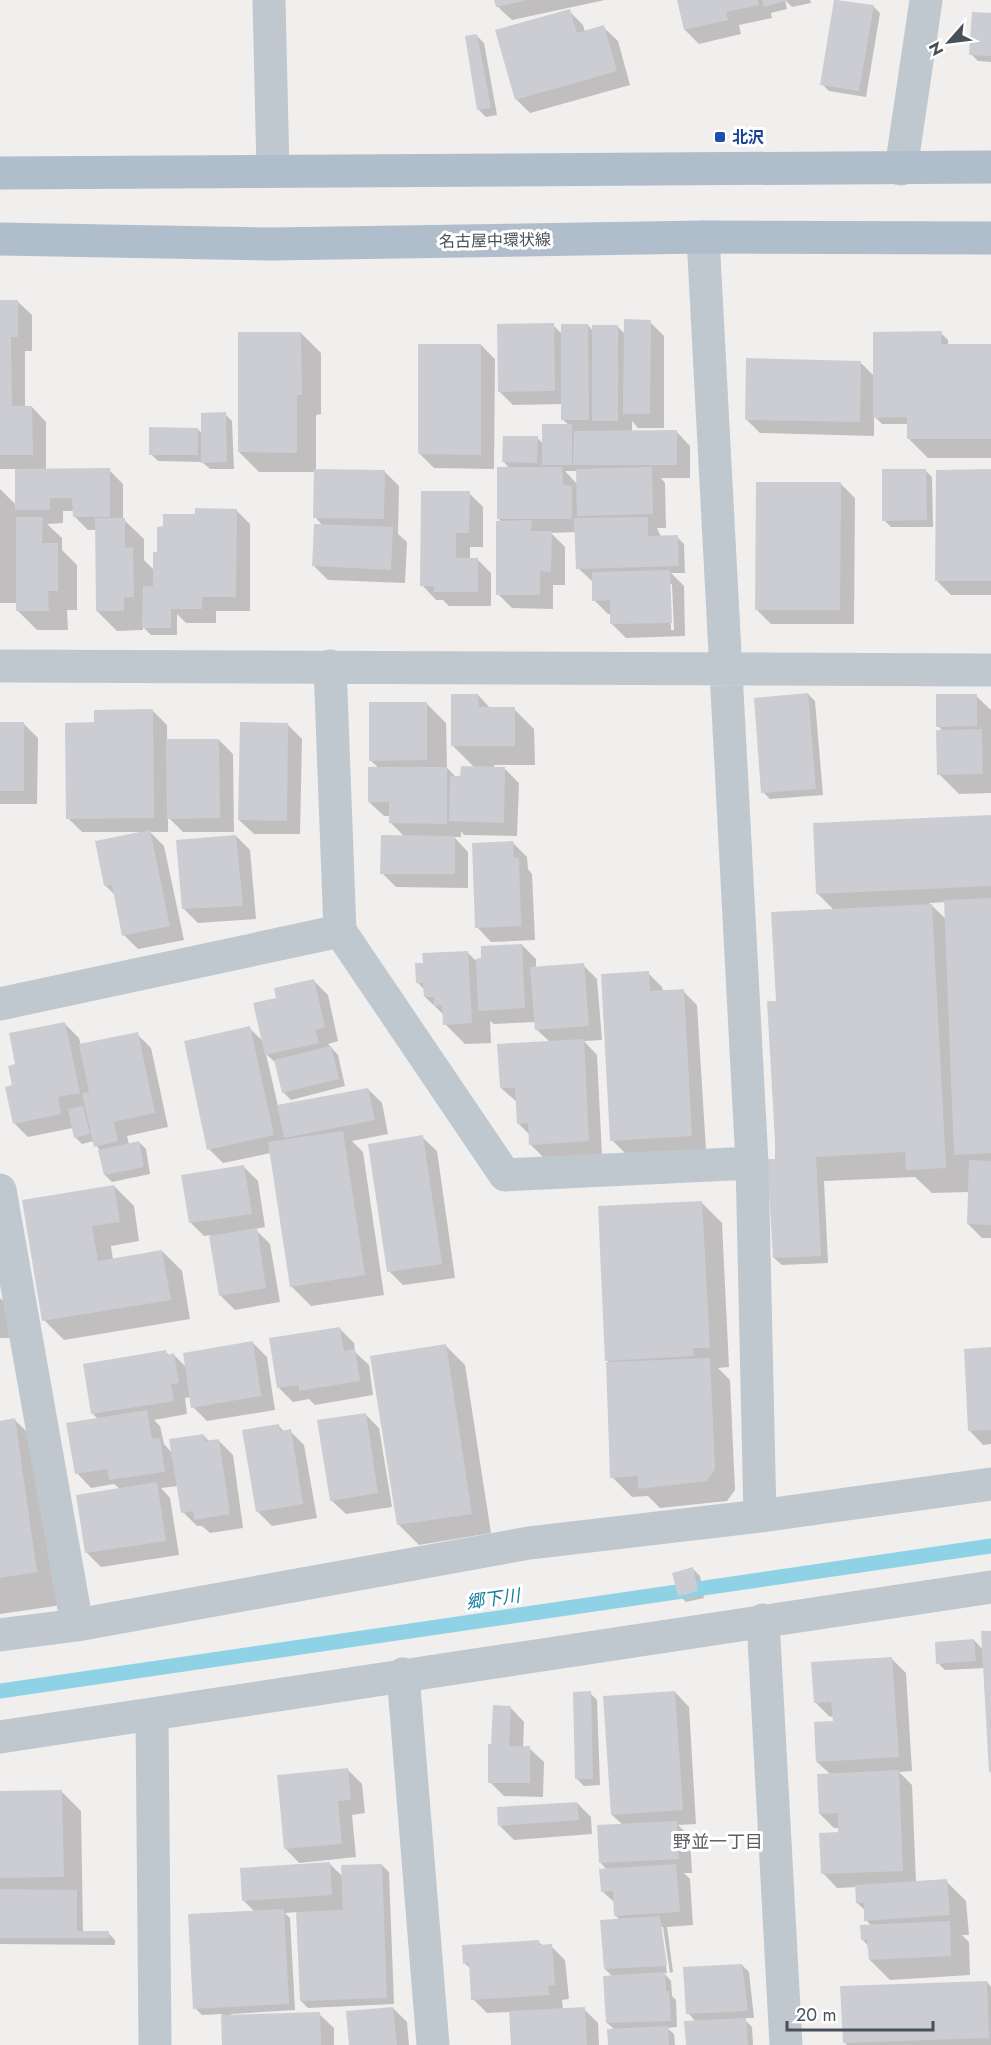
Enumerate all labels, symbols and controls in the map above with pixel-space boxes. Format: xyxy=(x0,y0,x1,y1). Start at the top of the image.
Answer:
north arrow xyxy=(919,12,979,72)
text: N xyxy=(923,38,949,60)
place label: 北沢 xyxy=(732,126,764,149)
marker: 北沢 xyxy=(713,130,727,144)
street label: 名古屋中環状線 xyxy=(439,228,551,253)
water label: 郷下川 xyxy=(464,1582,524,1616)
district label: 野並一丁目 xyxy=(673,1829,763,1855)
scale bar xyxy=(787,1994,932,2032)
text: 20 m xyxy=(796,2002,836,2028)

